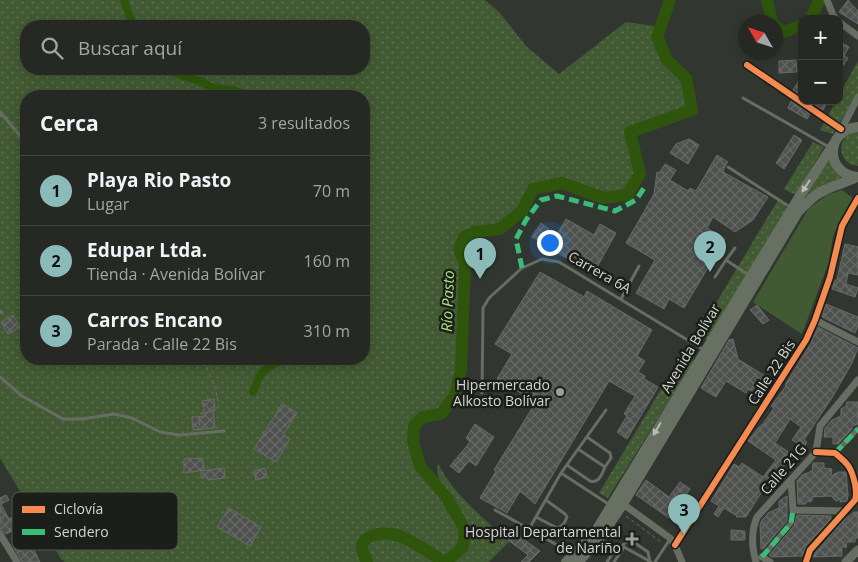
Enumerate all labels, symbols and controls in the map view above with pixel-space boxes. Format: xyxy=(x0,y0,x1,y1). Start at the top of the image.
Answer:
north arrow xyxy=(738,15,783,60)
map controls xyxy=(798,15,843,105)
button: + xyxy=(798,15,843,60)
search box xyxy=(20,20,370,75)
icon: search xyxy=(38,34,66,62)
text: Buscar aquí xyxy=(78,35,182,61)
button: − xyxy=(798,60,843,105)
text: Cerca xyxy=(40,109,99,137)
text: 3 resultados xyxy=(258,112,350,134)
text: Playa Rio Pasto xyxy=(87,167,231,193)
one-way arrow xyxy=(802,179,811,193)
text: 1 xyxy=(51,180,61,202)
text: 70 m xyxy=(313,180,350,202)
text: Lugar xyxy=(87,193,129,215)
your location xyxy=(537,230,563,256)
pin: 2 xyxy=(694,231,726,272)
text: Edupar Ltda. xyxy=(87,237,207,263)
pin: 1 xyxy=(464,238,496,279)
street label: Carrera 6A xyxy=(565,246,635,298)
text: 2 xyxy=(51,250,61,272)
text: 160 m xyxy=(304,250,350,272)
text: Tienda · Avenida Bolívar xyxy=(87,263,265,285)
water label: Río Pasto xyxy=(436,270,458,332)
street label: Avenida Bolívar xyxy=(656,300,724,396)
text: Carros Encano xyxy=(87,307,223,333)
text: 3 xyxy=(51,320,61,342)
text: 310 m xyxy=(304,320,350,342)
text: Parada · Calle 22 Bis xyxy=(87,333,237,355)
street label: Calle 22 Bis xyxy=(743,335,799,408)
place label: Hipermercado Alkosto Bolívar xyxy=(453,375,550,410)
marker: Hipermercado Alkosto Bolívar xyxy=(554,386,566,398)
one-way arrow xyxy=(653,422,662,435)
street label: Calle 21G xyxy=(756,440,810,498)
legend xyxy=(12,492,178,550)
pin: 3 xyxy=(668,494,700,535)
text: Ciclovía xyxy=(54,499,103,518)
text: Sendero xyxy=(54,522,109,541)
place label: Hospital Departamental de Nariño xyxy=(465,522,621,557)
marker: Hospital Departamental de Nariño xyxy=(625,532,639,546)

